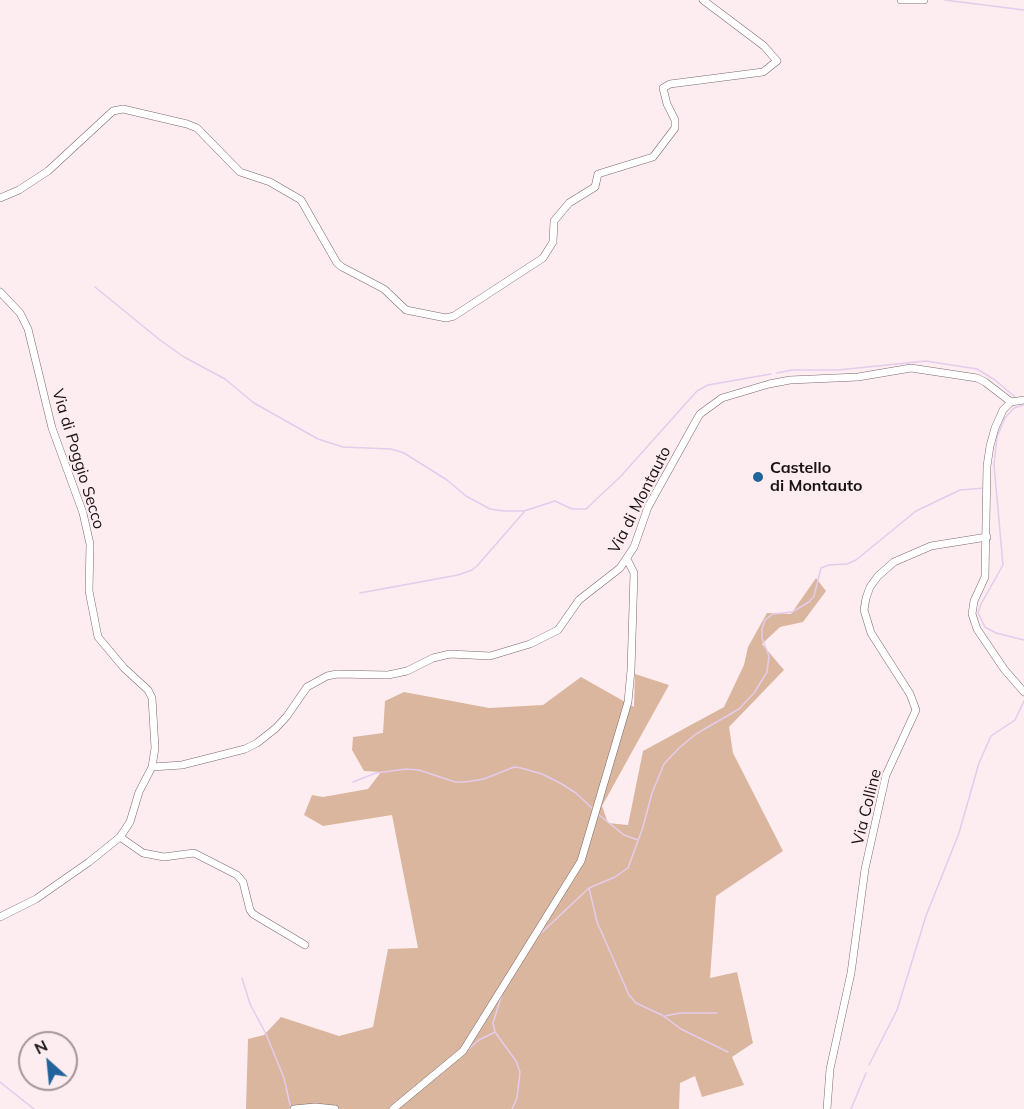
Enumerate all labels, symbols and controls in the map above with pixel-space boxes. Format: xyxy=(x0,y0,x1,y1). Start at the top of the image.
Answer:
street label: Via di Poggio Secco xyxy=(48,387,108,531)
street label: Via di Montauto xyxy=(605,443,675,557)
place label: Castello di Montauto xyxy=(770,458,862,496)
marker: Castello di Montauto xyxy=(751,470,765,484)
street label: Via Colline xyxy=(848,767,886,847)
north arrow xyxy=(18,1031,78,1091)
text: N xyxy=(31,1035,51,1058)

